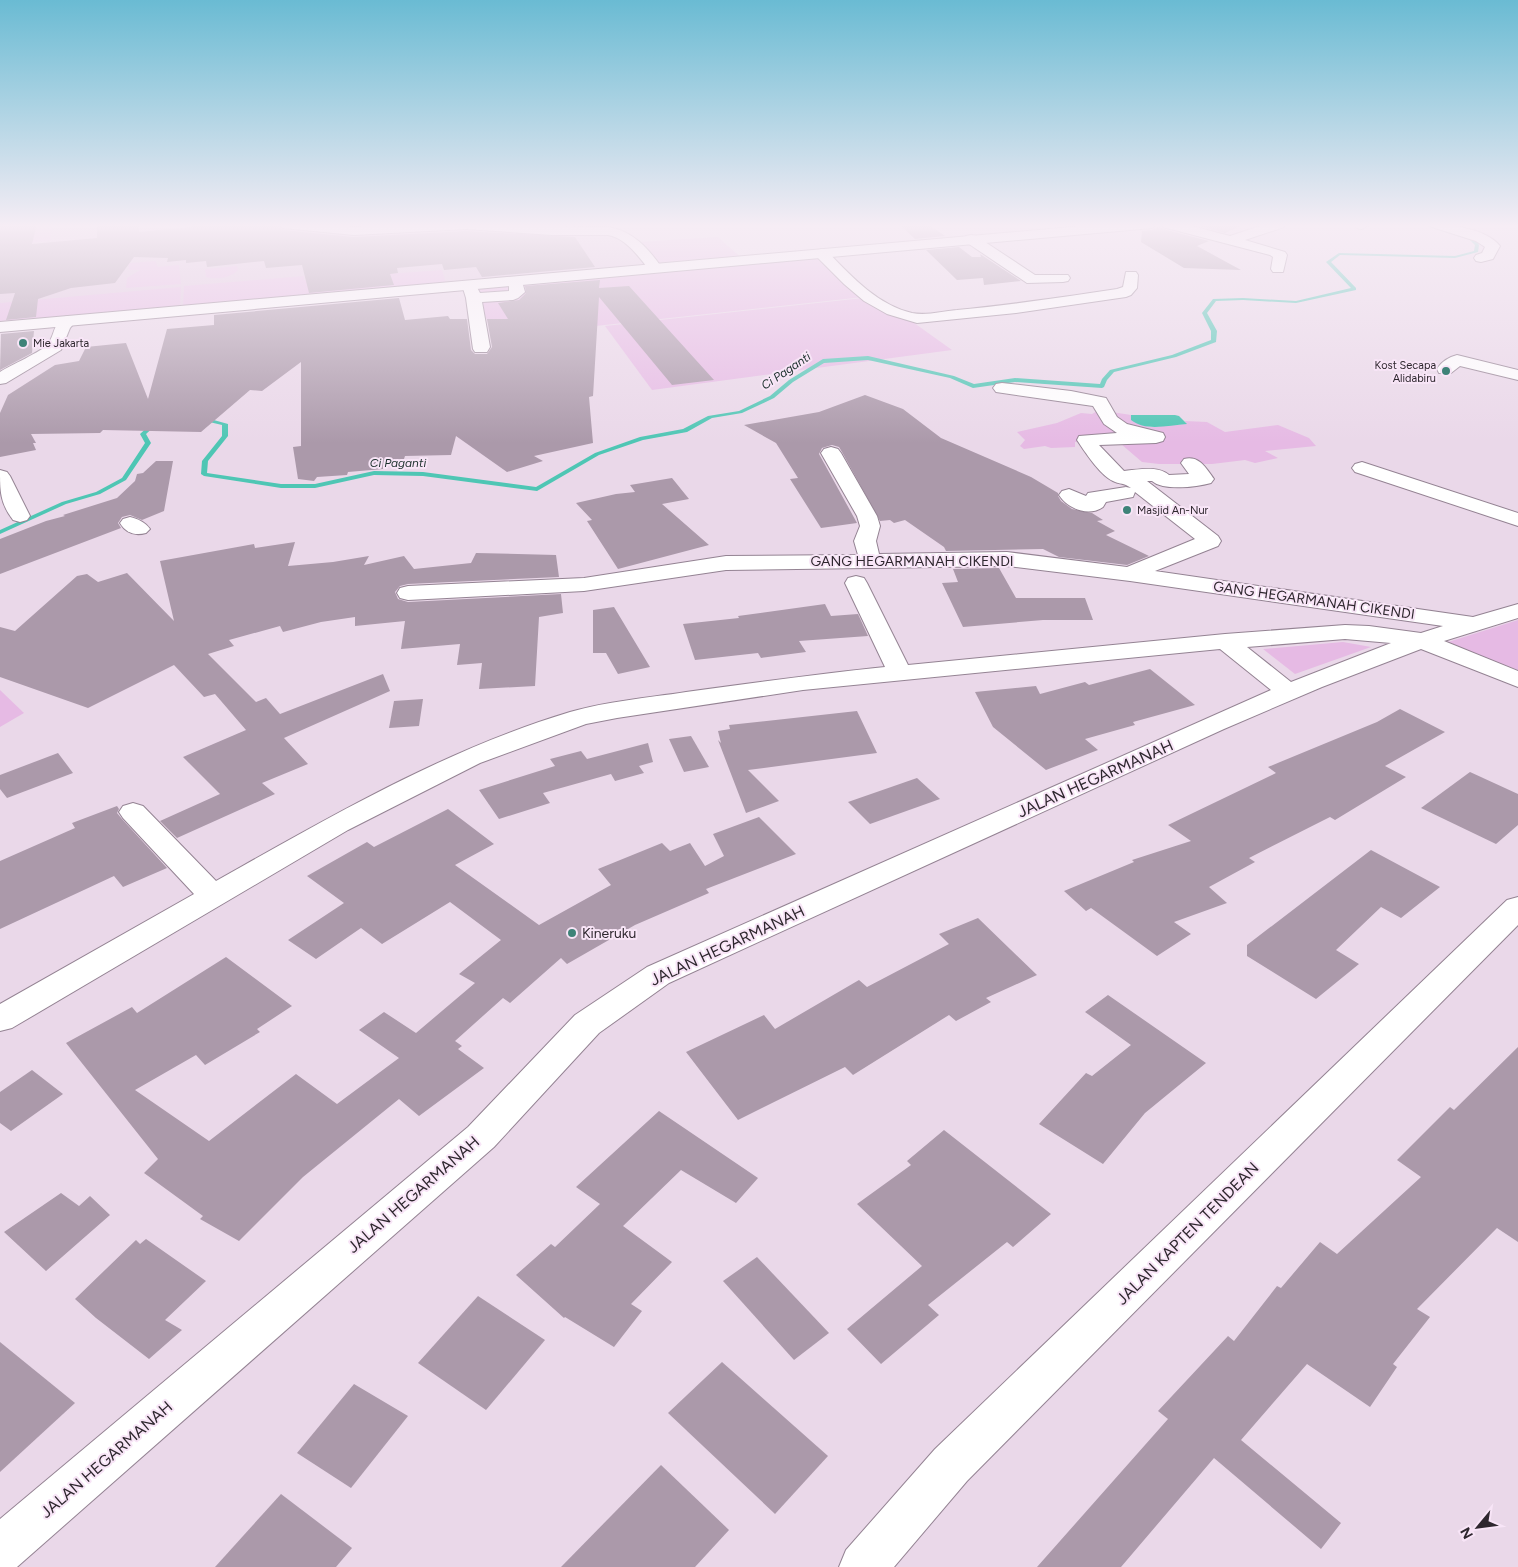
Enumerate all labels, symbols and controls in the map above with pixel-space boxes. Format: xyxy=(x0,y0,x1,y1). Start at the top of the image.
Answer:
marker: Mie Jakarta xyxy=(17,337,29,349)
place label: Mie Jakarta xyxy=(33,337,89,350)
water label: Ci Paganti xyxy=(759,349,814,393)
place label: Kost Secapa Alidabiru xyxy=(1375,359,1436,385)
marker: Kost Secapa Alidabiru xyxy=(1440,365,1452,377)
water label: Ci Paganti xyxy=(370,456,426,470)
marker: Masjid An-Nur xyxy=(1121,504,1133,516)
place label: Masjid An-Nur xyxy=(1137,504,1209,517)
street label: GANG HEGARMANAH CIKENDI xyxy=(810,553,1014,570)
street label: GANG HEGARMANAH CIKENDI xyxy=(1212,578,1416,623)
street label: JALAN HEGARMANAH xyxy=(1014,735,1176,821)
street label: JALAN HEGARMANAH xyxy=(647,901,808,990)
place label: Kineruku xyxy=(582,925,636,942)
marker: Kineruku xyxy=(566,927,578,939)
street label: JALAN HEGARMANAH xyxy=(343,1132,483,1257)
street label: JALAN KAPTEN TENDEAN xyxy=(1112,1158,1262,1308)
street label: JALAN HEGARMANAH xyxy=(36,1397,176,1522)
north arrow xyxy=(1453,1502,1503,1552)
text: N xyxy=(1457,1524,1477,1542)

